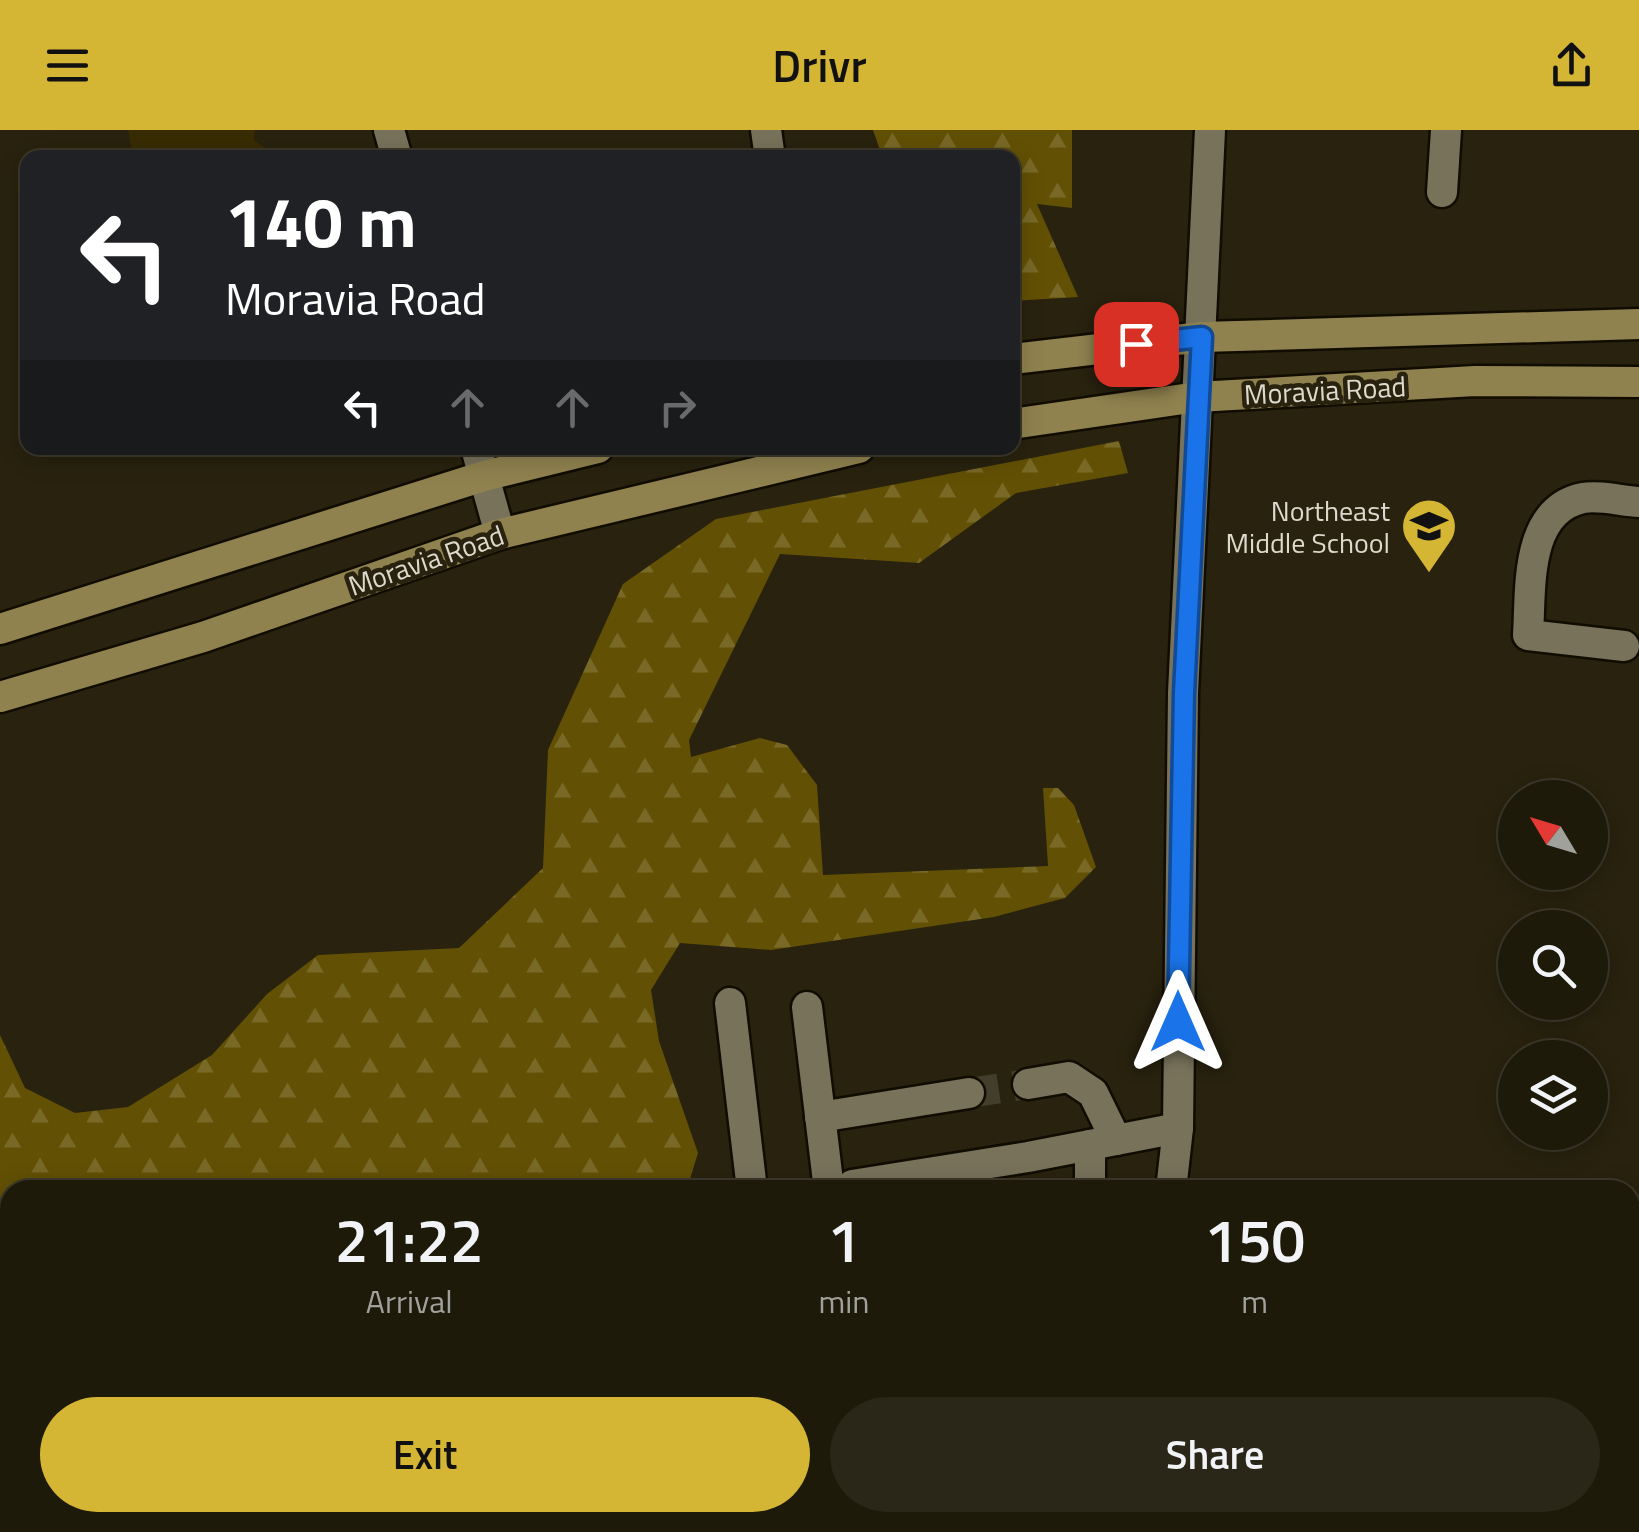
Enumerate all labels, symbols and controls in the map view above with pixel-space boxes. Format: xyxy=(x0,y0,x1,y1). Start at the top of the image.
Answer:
text: Drivr xyxy=(772,31,867,99)
icon: menu xyxy=(40,38,95,93)
icon: share xyxy=(1544,38,1599,93)
text: 140 m xyxy=(225,168,417,274)
icon: left xyxy=(60,190,190,320)
text: Moravia Road xyxy=(225,264,486,332)
pin xyxy=(1094,302,1179,387)
icon: arrive xyxy=(1109,317,1164,372)
street label: Moravia Road xyxy=(1243,364,1407,416)
icon: left xyxy=(335,380,390,435)
icon: ahead xyxy=(440,380,495,435)
icon: ahead xyxy=(545,380,600,435)
icon: right xyxy=(650,380,705,435)
place label: Northeast Middle School xyxy=(1225,489,1390,564)
school or university icon: Northeast Middle School xyxy=(1399,496,1459,575)
street label: Moravia Road xyxy=(342,513,510,607)
north arrow xyxy=(1498,780,1608,890)
map controls xyxy=(1498,780,1608,1150)
button: search xyxy=(1498,910,1608,1020)
position arrow xyxy=(1126,970,1230,1074)
button: layers xyxy=(1498,1040,1608,1150)
text: 21:22 xyxy=(335,1194,484,1285)
text: 1 xyxy=(827,1194,861,1285)
text: 150 xyxy=(1204,1194,1305,1285)
text: Arrival xyxy=(366,1277,453,1325)
text: min xyxy=(818,1277,869,1325)
text: m xyxy=(1241,1277,1268,1325)
button: Exit xyxy=(40,1397,810,1512)
button: Share xyxy=(830,1397,1600,1512)

